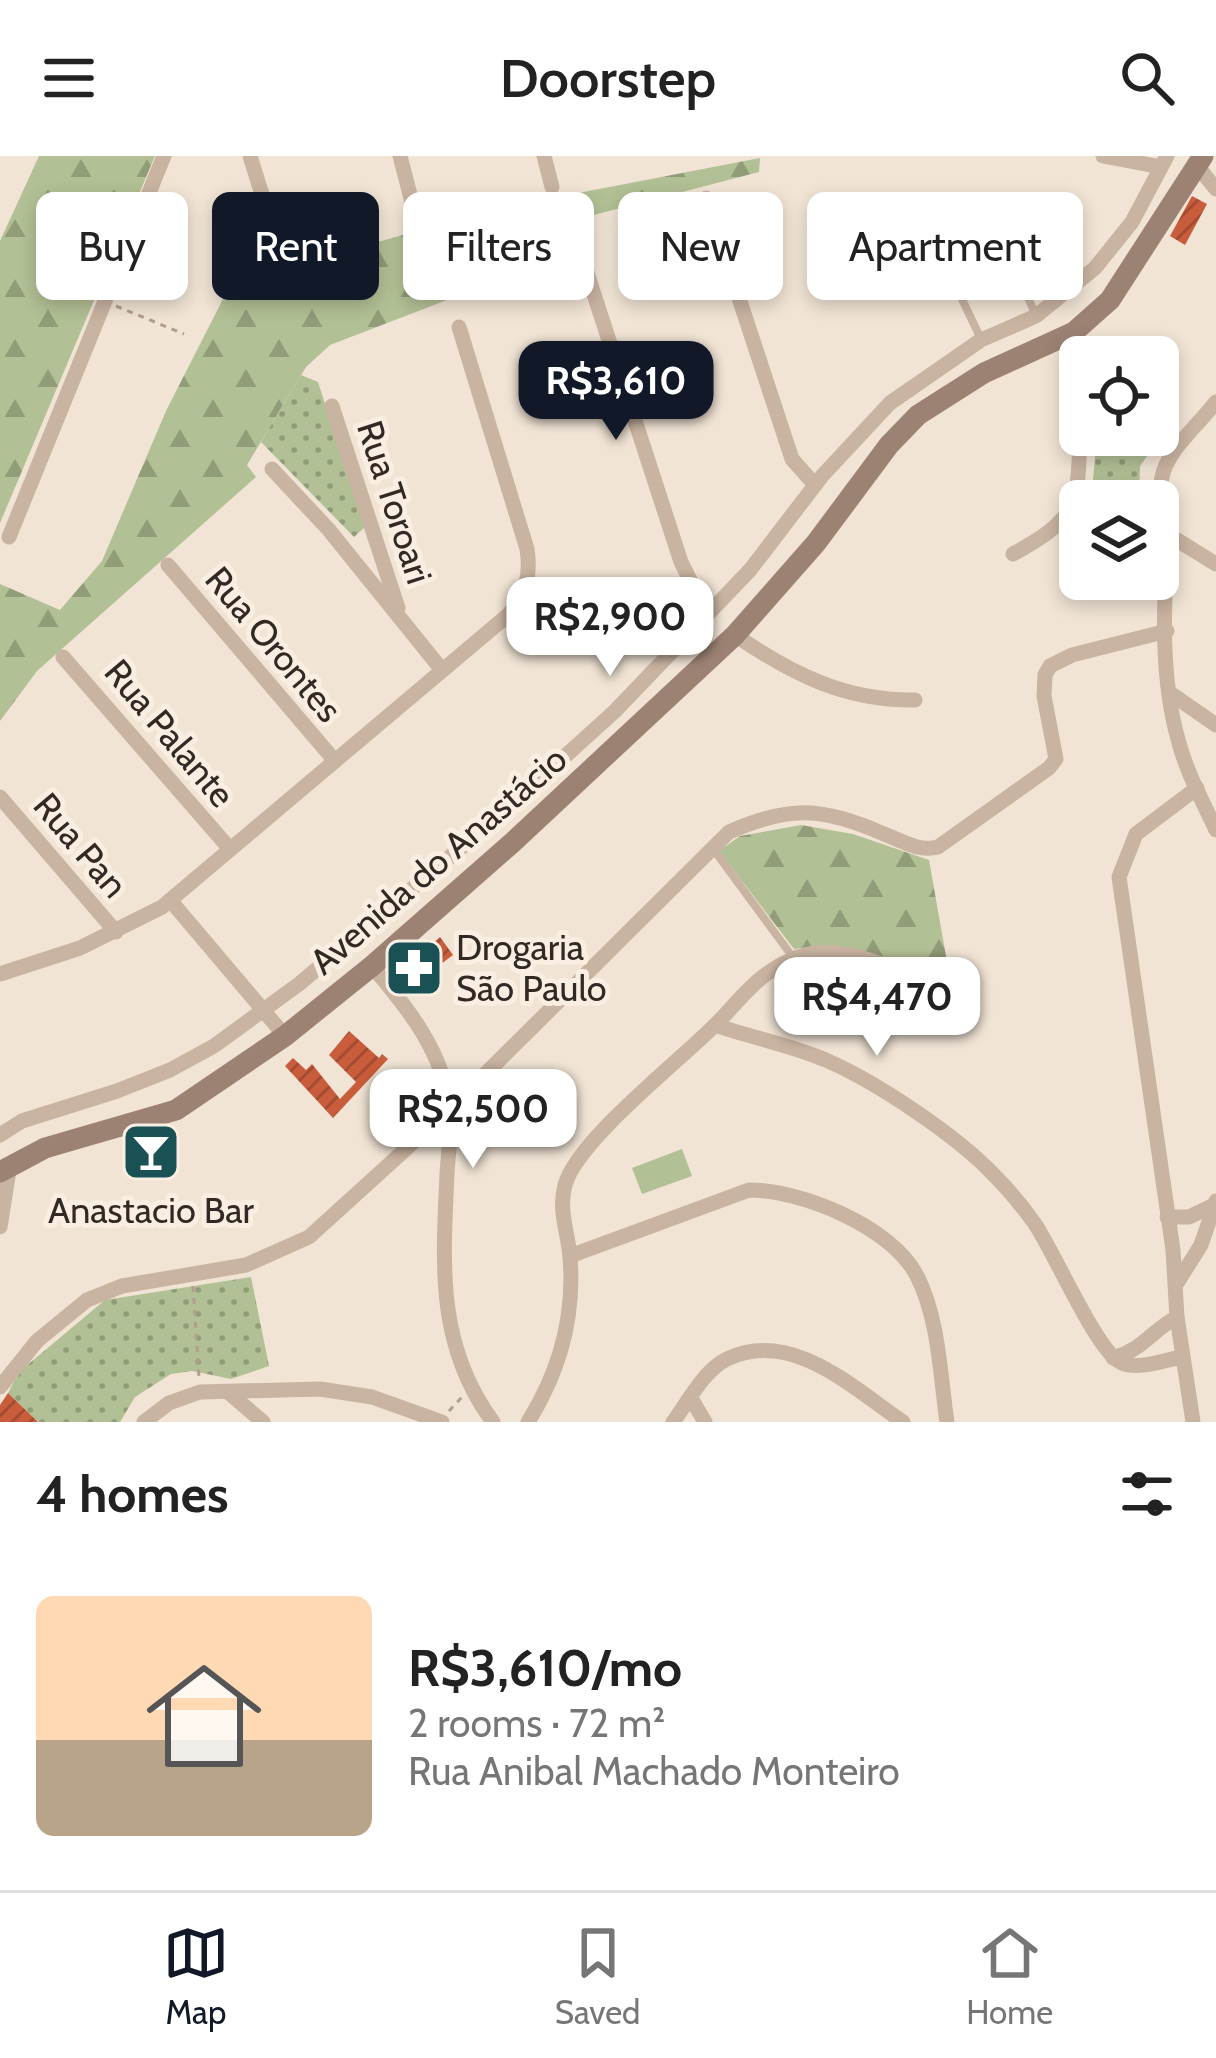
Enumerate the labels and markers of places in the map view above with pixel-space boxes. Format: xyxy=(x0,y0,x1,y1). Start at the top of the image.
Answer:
pin: R$3,610 xyxy=(505,341,727,443)
pin: R$2,900 xyxy=(499,577,721,679)
place label: Drogaria São Paulo xyxy=(456,925,607,1010)
pharmacy icon: Drogaria São Paulo xyxy=(383,937,445,999)
pin: R$4,470 xyxy=(766,957,988,1059)
pin: R$2,500 xyxy=(362,1069,584,1171)
bar icon: Anastacio Bar xyxy=(120,1121,182,1183)
place label: Anastacio Bar xyxy=(48,1188,255,1232)

